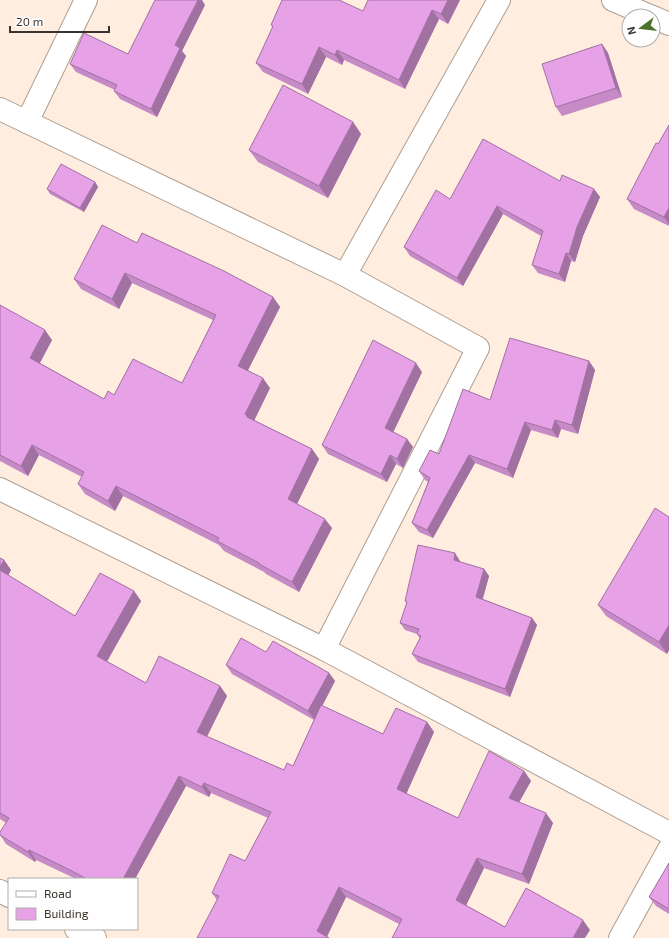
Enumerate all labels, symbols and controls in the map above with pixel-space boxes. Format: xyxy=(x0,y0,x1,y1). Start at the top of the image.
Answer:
scale bar xyxy=(10,8,109,34)
north arrow xyxy=(621,8,661,48)
text: 20 m xyxy=(16,14,43,28)
text: N xyxy=(624,25,638,36)
legend xyxy=(8,878,138,930)
text: Road xyxy=(44,886,72,900)
text: Building xyxy=(44,906,89,920)

